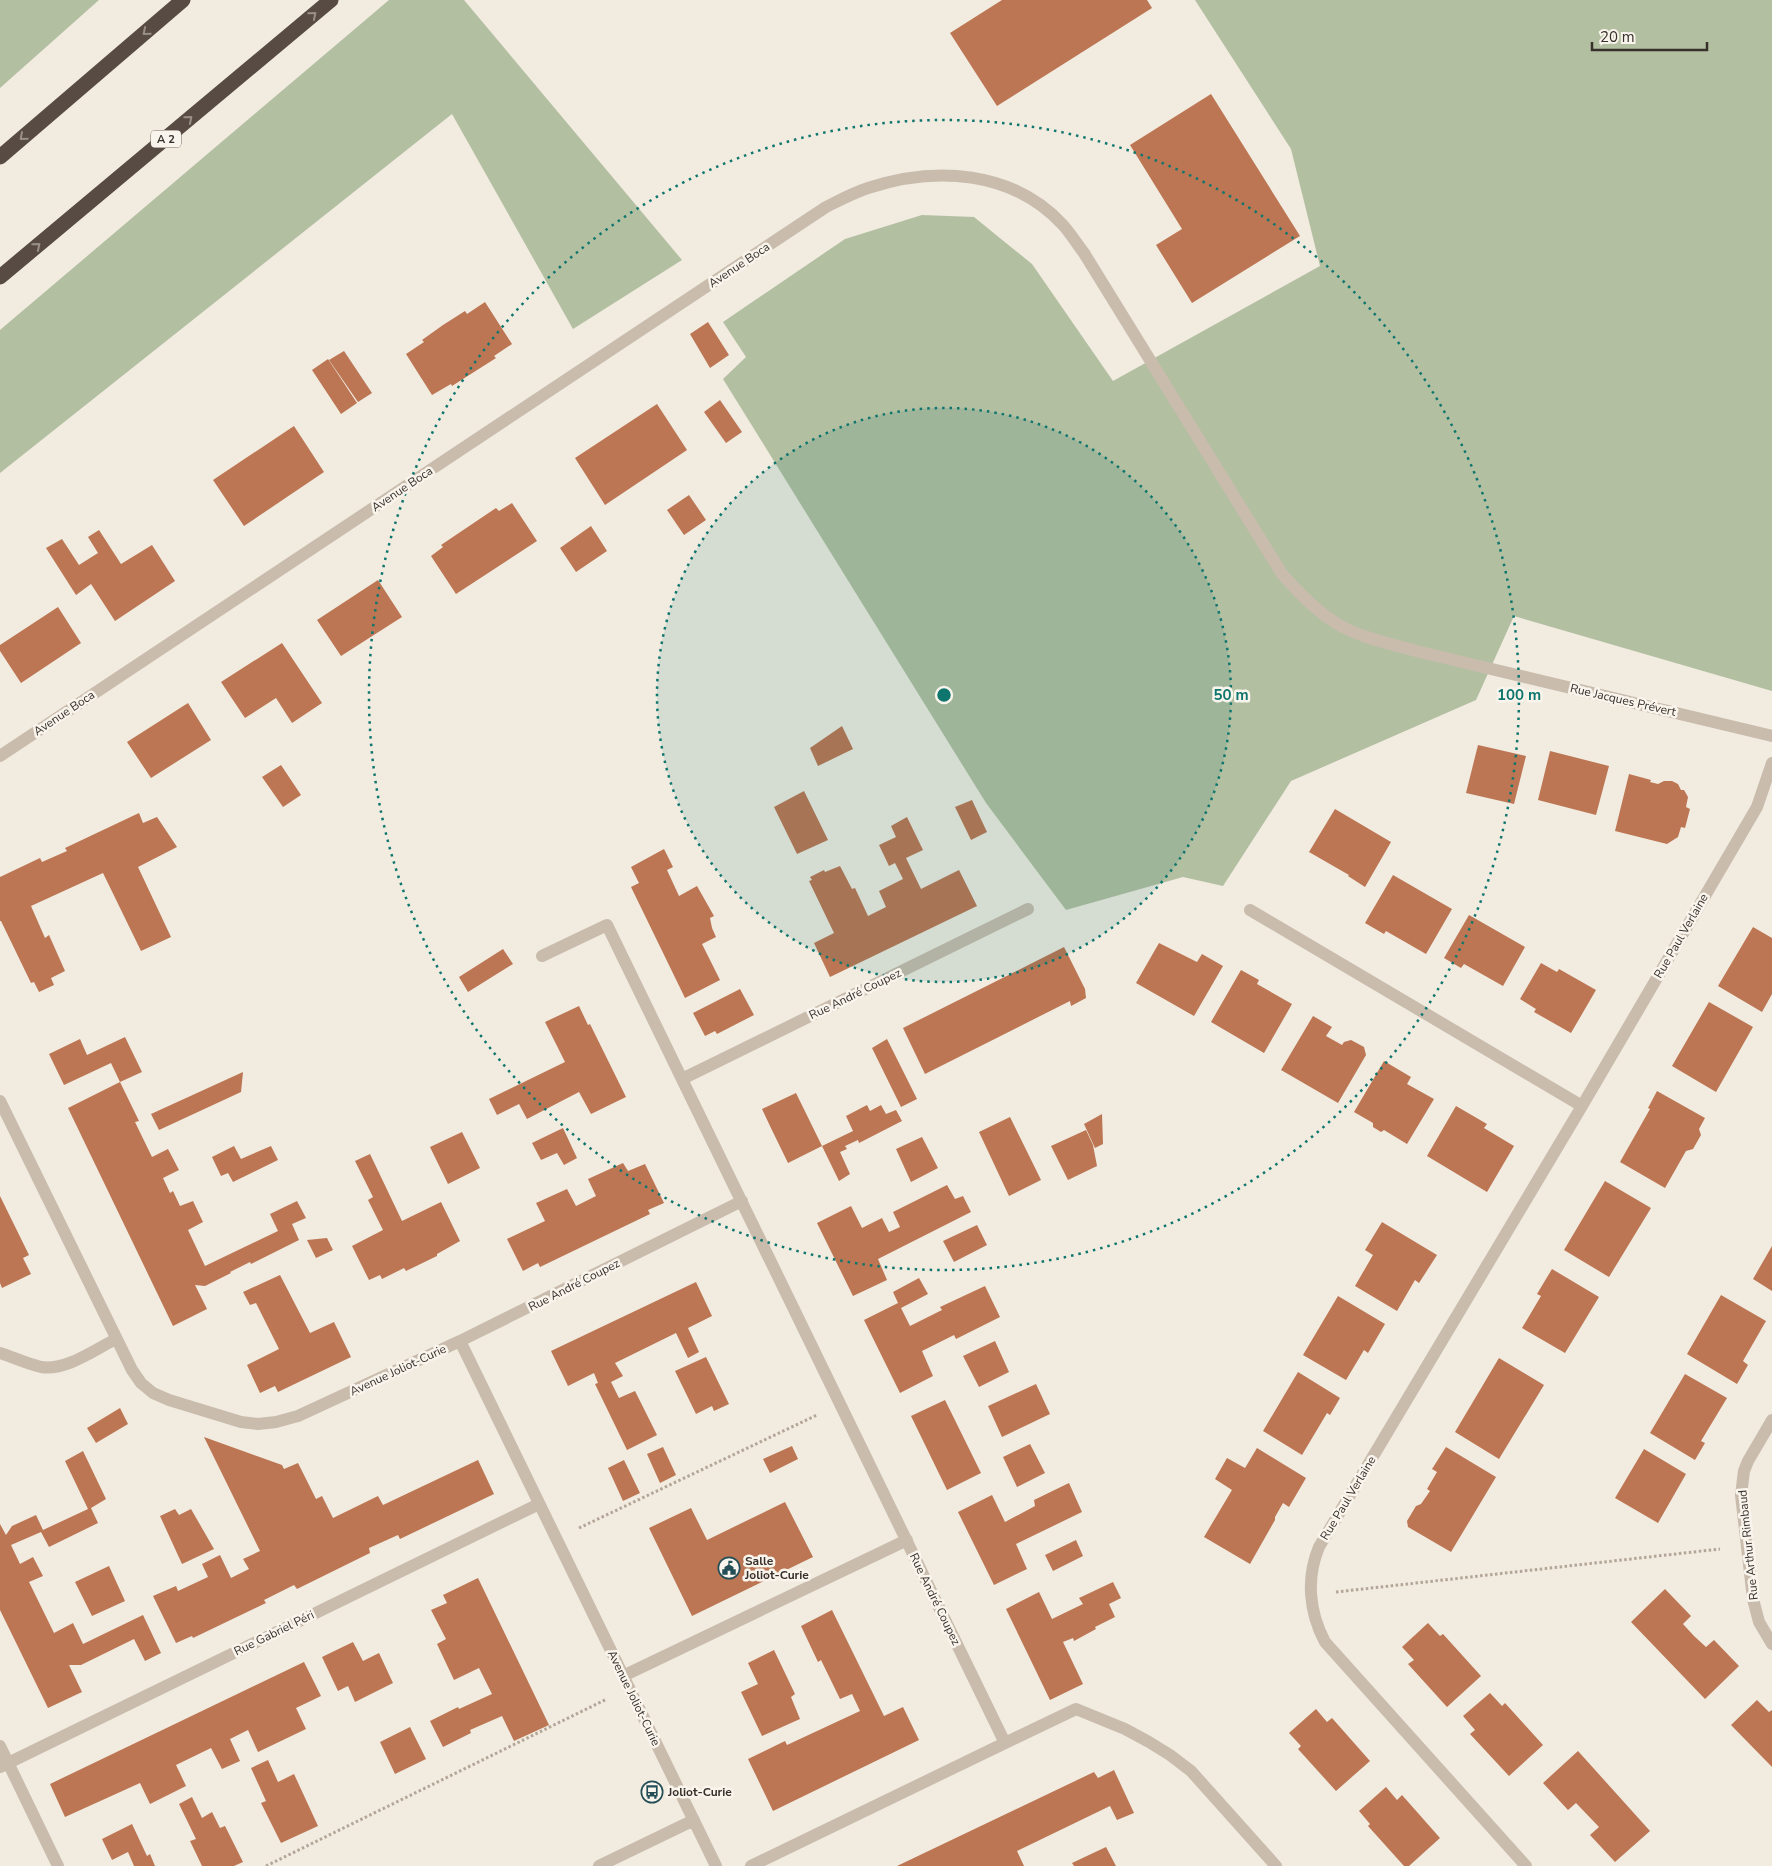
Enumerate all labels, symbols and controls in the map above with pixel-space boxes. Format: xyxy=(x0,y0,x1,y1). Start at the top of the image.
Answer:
one-way arrow xyxy=(308,12,317,21)
scale bar xyxy=(1592,20,1707,52)
one-way arrow xyxy=(143,26,152,34)
text: 20 m xyxy=(1600,27,1635,47)
one-way arrow xyxy=(183,116,192,125)
road number: A 2 xyxy=(151,130,181,148)
one-way arrow xyxy=(19,132,28,141)
street label: Avenue Boca xyxy=(705,239,773,291)
one-way arrow xyxy=(32,243,41,252)
street label: Avenue Boca xyxy=(368,463,436,515)
street label: Rue Jacques Prévert xyxy=(1569,680,1678,720)
text: 50 m xyxy=(1213,685,1249,705)
text: 100 m xyxy=(1497,685,1541,705)
centre of rings xyxy=(935,686,953,704)
street label: Avenue Boca xyxy=(30,687,98,739)
street label: Rue Paul Verlaine xyxy=(1650,891,1712,981)
street label: Rue André Coupez xyxy=(806,965,904,1023)
street label: Rue André Coupez xyxy=(526,1255,623,1315)
street label: Avenue Joliot-Curie xyxy=(347,1341,449,1399)
street label: Rue Paul Verlaine xyxy=(1317,1453,1379,1543)
street label: Rue Arthur Rimbaud xyxy=(1734,1489,1762,1601)
street label: Rue André Coupez xyxy=(906,1550,964,1648)
place label: Salle Joliot-Curie xyxy=(744,1553,809,1583)
public building icon: Salle Joliot-Curie xyxy=(717,1556,741,1580)
street label: Rue Gabriel Péri xyxy=(231,1607,317,1659)
street label: Avenue Joliot-Curie xyxy=(604,1647,664,1749)
bus stop icon: Joliot-Curie xyxy=(640,1780,664,1804)
place label: Joliot-Curie xyxy=(667,1784,732,1800)

